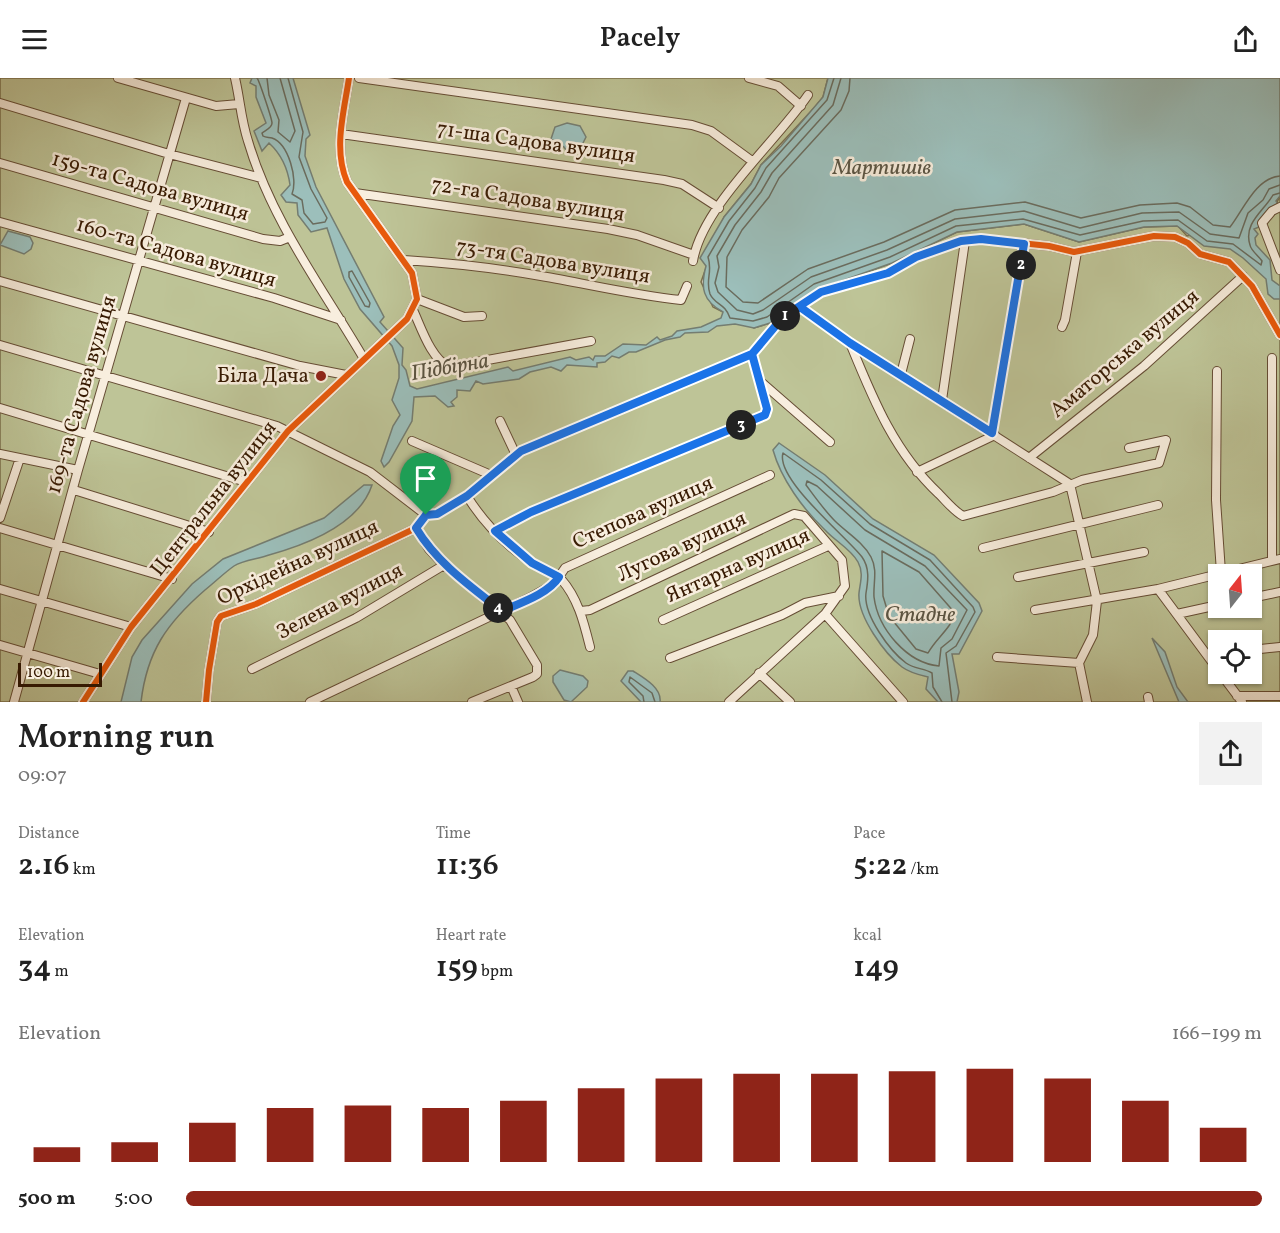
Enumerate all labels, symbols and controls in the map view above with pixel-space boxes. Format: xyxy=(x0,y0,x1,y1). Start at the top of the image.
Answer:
text: Pacely xyxy=(600,20,680,58)
icon: menu xyxy=(18,23,51,56)
icon: share xyxy=(1229,23,1262,56)
street label: 71-ша Садова вулиця xyxy=(435,115,637,171)
street label: 159-та Садова вулиця xyxy=(48,145,252,229)
water label: Мартишів xyxy=(832,153,932,184)
street label: 72-га Садова вулиця xyxy=(429,170,627,230)
street label: 160-та Садова вулиця xyxy=(73,211,279,295)
street label: 73-тя Садова вулиця xyxy=(454,232,652,292)
pin: 2 xyxy=(1006,250,1036,280)
text: 2 xyxy=(1017,254,1025,276)
street label: Аматорська вулиця xyxy=(1044,283,1206,425)
street label: 169-та Садова вулиця xyxy=(40,292,124,498)
pin: 1 xyxy=(770,301,800,331)
text: 1 xyxy=(782,305,788,327)
water label: Підбірна xyxy=(409,346,491,390)
place label: Біла Дача xyxy=(217,362,309,391)
marker: Біла Дача xyxy=(314,369,328,383)
pin: 3 xyxy=(726,410,756,440)
text: 3 xyxy=(737,414,745,436)
street label: Центральна вулиця xyxy=(144,415,284,583)
pin xyxy=(400,453,451,515)
icon: arrive xyxy=(409,462,442,495)
street label: Степова вулиця xyxy=(568,469,718,557)
street label: Лугова вулиця xyxy=(613,504,751,590)
street label: Орхідейна вулиця xyxy=(213,513,384,613)
street label: Янтарна вулиця xyxy=(661,521,815,611)
street label: Зелена вулиця xyxy=(272,556,408,648)
north arrow xyxy=(1208,564,1262,618)
map controls xyxy=(1208,564,1262,684)
pin: 4 xyxy=(483,593,513,623)
text: 4 xyxy=(493,597,503,619)
water label: Стадне xyxy=(885,600,955,631)
button: locate xyxy=(1208,630,1262,684)
scale bar xyxy=(18,660,102,688)
text: 100 m xyxy=(27,662,70,684)
text: Morning run xyxy=(18,716,215,762)
button: share xyxy=(1199,722,1262,785)
text: 09:07 xyxy=(18,762,67,790)
text: Distance xyxy=(18,823,79,845)
text: Time xyxy=(436,823,471,845)
text: Pace xyxy=(853,823,885,845)
text: 2.16 xyxy=(18,845,70,887)
text: 11:36 xyxy=(436,845,499,887)
text: 5:22 xyxy=(853,845,907,887)
text: km xyxy=(70,859,96,881)
text: /km xyxy=(907,859,939,881)
text: Elevation xyxy=(18,925,85,947)
text: Heart rate xyxy=(436,925,506,947)
text: kcal xyxy=(853,925,882,947)
text: 34 xyxy=(18,947,51,989)
text: 159 xyxy=(436,947,478,989)
text: 149 xyxy=(853,947,899,989)
text: m xyxy=(51,961,69,983)
text: bpm xyxy=(478,961,513,983)
text: Elevation xyxy=(18,1020,101,1048)
text: 166–199 m xyxy=(1172,1020,1262,1048)
text: 500 m xyxy=(18,1185,76,1213)
text: 5:00 xyxy=(114,1185,153,1213)

